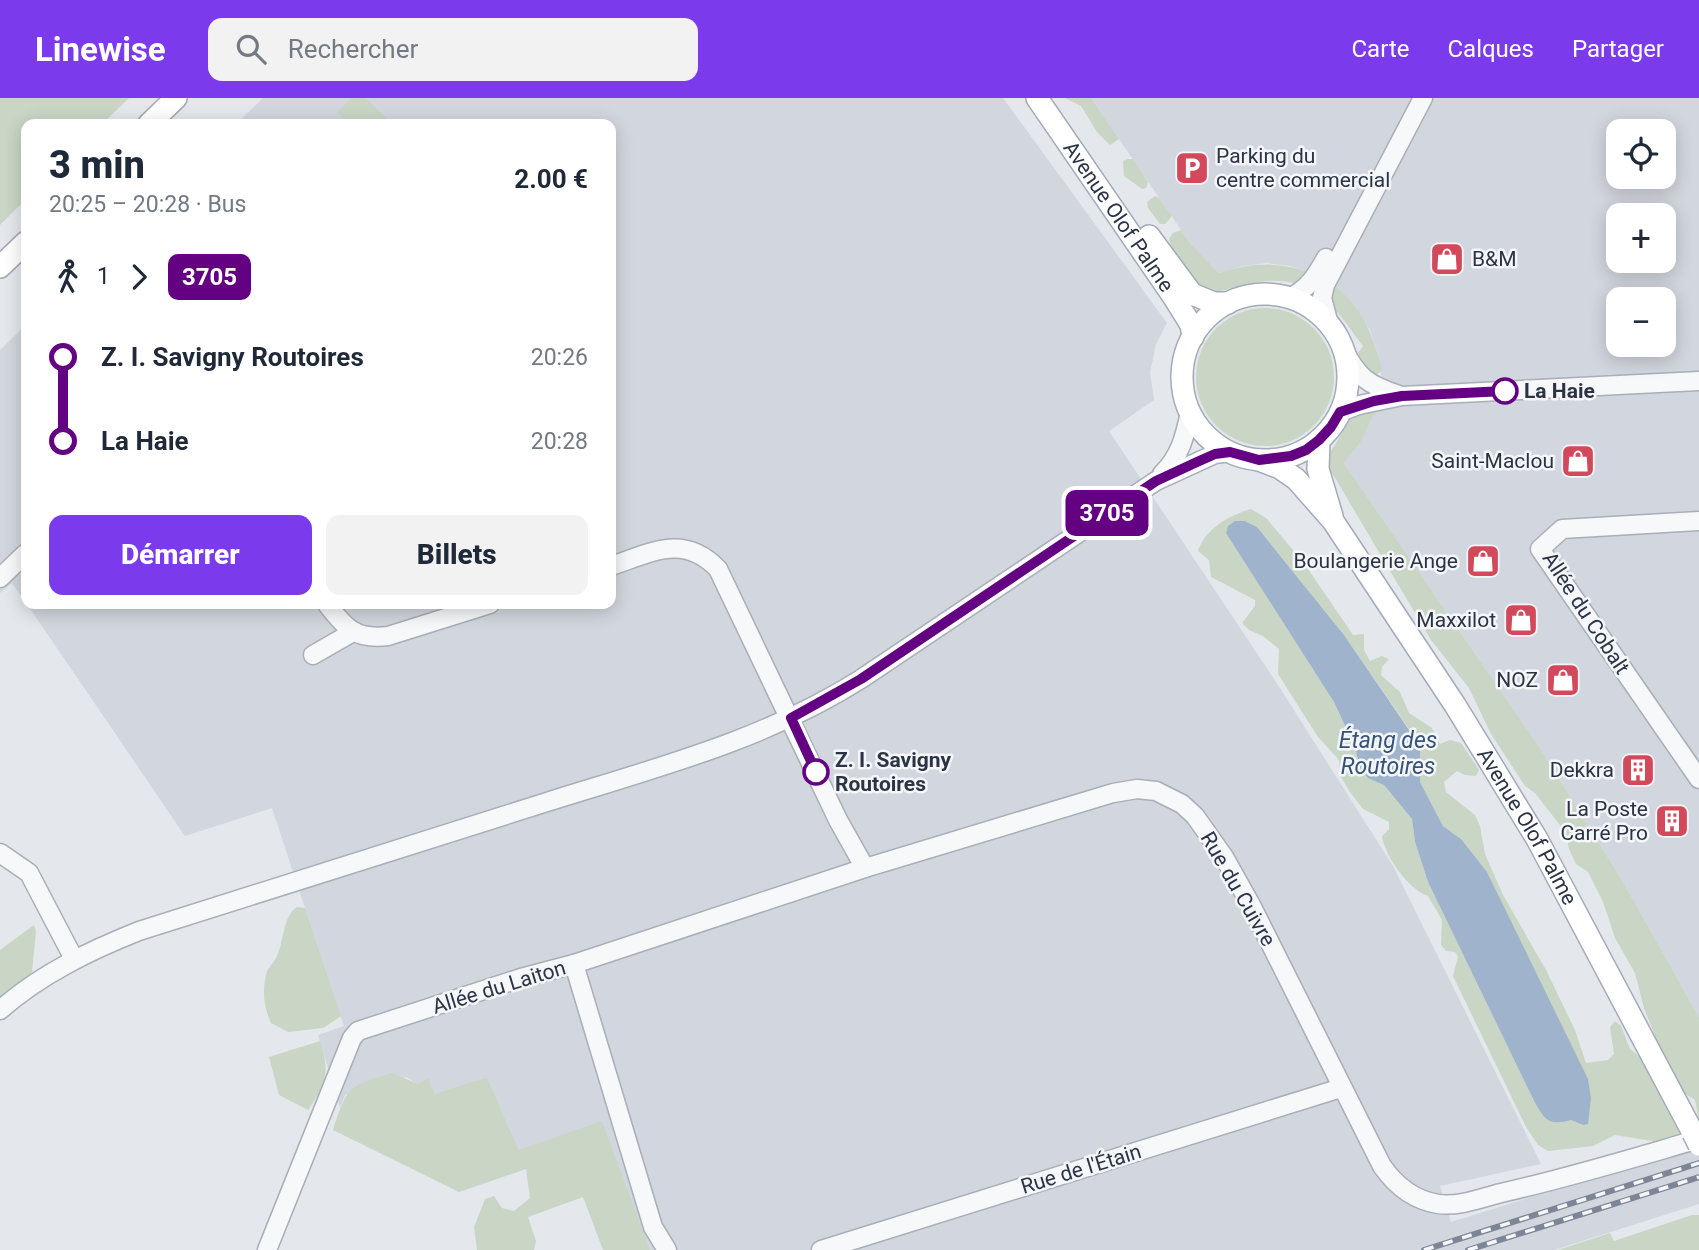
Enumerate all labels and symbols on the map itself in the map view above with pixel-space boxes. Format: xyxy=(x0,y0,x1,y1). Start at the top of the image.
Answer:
street label: Avenue Olof Palme xyxy=(1058,137,1179,297)
place label: Parking du centre commercial xyxy=(1216,144,1390,192)
parking icon: Parking du centre commercial xyxy=(1173,149,1211,187)
shop icon: B&M xyxy=(1428,240,1466,278)
place label: B&M xyxy=(1472,247,1516,271)
marker: La Haie xyxy=(1492,378,1518,404)
place label: La Haie xyxy=(1524,379,1595,403)
shop icon: Saint-Maclou xyxy=(1559,442,1597,480)
place label: Saint-Maclou xyxy=(1431,449,1554,473)
line badge: 3705 xyxy=(1058,490,1156,536)
shop icon: Boulangerie Ange xyxy=(1464,542,1502,580)
street label: Allée du Cobalt xyxy=(1538,547,1634,679)
place label: Boulangerie Ange xyxy=(1294,549,1458,573)
shop icon: Maxxilot xyxy=(1502,601,1540,639)
place label: Maxxilot xyxy=(1416,608,1496,632)
shop icon: NOZ xyxy=(1544,661,1582,699)
place label: NOZ xyxy=(1496,668,1538,692)
water label: Étang des Routoires xyxy=(1339,726,1437,780)
street label: Avenue Olof Palme xyxy=(1472,744,1582,909)
place label: Z. I. Savigny Routoires xyxy=(835,748,951,796)
building icon: Dekkra xyxy=(1619,751,1657,789)
place label: Dekkra xyxy=(1550,758,1614,782)
marker: Z. I. Savigny Routoires xyxy=(803,759,829,785)
place label: La Poste Carré Pro xyxy=(1560,797,1648,845)
building icon: La Poste Carré Pro xyxy=(1653,802,1691,840)
street label: Rue du Cuivre xyxy=(1196,828,1280,950)
street label: Allée du Laiton xyxy=(429,955,569,1019)
street label: Rue de l'Étain xyxy=(1018,1139,1144,1199)

